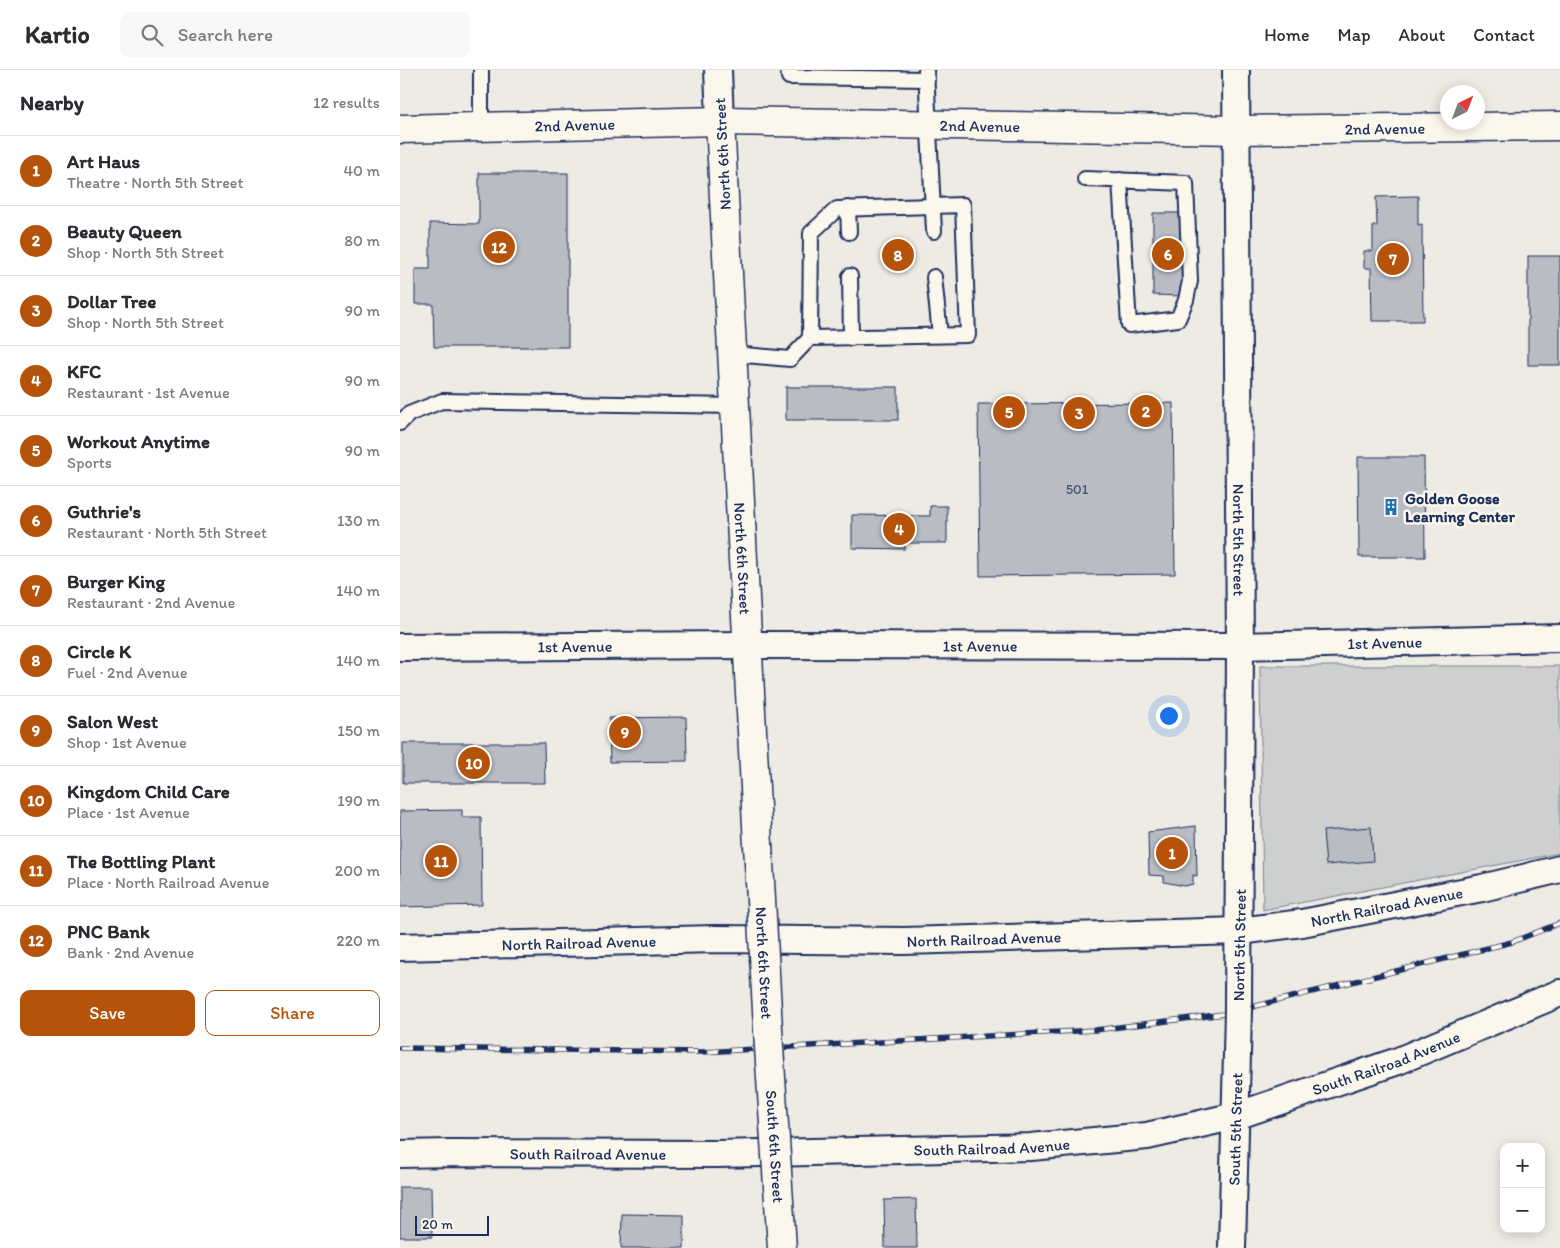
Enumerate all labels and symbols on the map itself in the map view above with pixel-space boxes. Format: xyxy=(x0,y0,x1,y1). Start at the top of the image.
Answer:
north arrow xyxy=(1440,85,1485,130)
street label: North 6th Street xyxy=(710,97,735,211)
street label: 2nd Avenue xyxy=(534,115,616,136)
street label: 2nd Avenue xyxy=(939,116,1021,136)
street label: 2nd Avenue xyxy=(1344,119,1425,139)
pin: 12 xyxy=(483,228,515,266)
pin: 6 xyxy=(1152,235,1184,273)
pin: 8 xyxy=(882,236,914,274)
pin: 7 xyxy=(1377,240,1409,278)
pin: 2 xyxy=(1130,392,1162,430)
pin: 5 xyxy=(993,393,1025,431)
pin: 3 xyxy=(1063,394,1095,432)
house number: 501 xyxy=(1066,481,1089,498)
street label: North 5th Street xyxy=(1229,484,1249,596)
place label: Golden Goose Learning Center xyxy=(1405,489,1515,527)
building icon: Golden Goose Learning Center xyxy=(1381,497,1401,517)
street label: North 6th Street xyxy=(730,502,755,615)
pin: 4 xyxy=(883,510,915,548)
street label: 1st Avenue xyxy=(1347,632,1423,653)
street label: 1st Avenue xyxy=(942,636,1018,656)
street label: 1st Avenue xyxy=(537,637,613,656)
your location xyxy=(1156,703,1182,729)
pin: 9 xyxy=(609,713,641,751)
pin: 10 xyxy=(458,744,490,782)
pin: 1 xyxy=(1156,834,1188,872)
pin: 11 xyxy=(425,842,457,880)
street label: North Railroad Avenue xyxy=(1309,883,1464,931)
street label: North 5th Street xyxy=(1229,889,1250,1001)
street label: North 6th Street xyxy=(751,906,776,1020)
street label: North Railroad Avenue xyxy=(906,927,1061,951)
street label: North Railroad Avenue xyxy=(501,931,656,954)
street label: South Railroad Avenue xyxy=(1310,1027,1463,1099)
street label: South 5th Street xyxy=(1225,1072,1247,1186)
street label: South 6th Street xyxy=(762,1089,788,1204)
street label: South Railroad Avenue xyxy=(914,1134,1071,1160)
street label: South Railroad Avenue xyxy=(510,1144,667,1164)
scale bar xyxy=(415,1213,489,1236)

